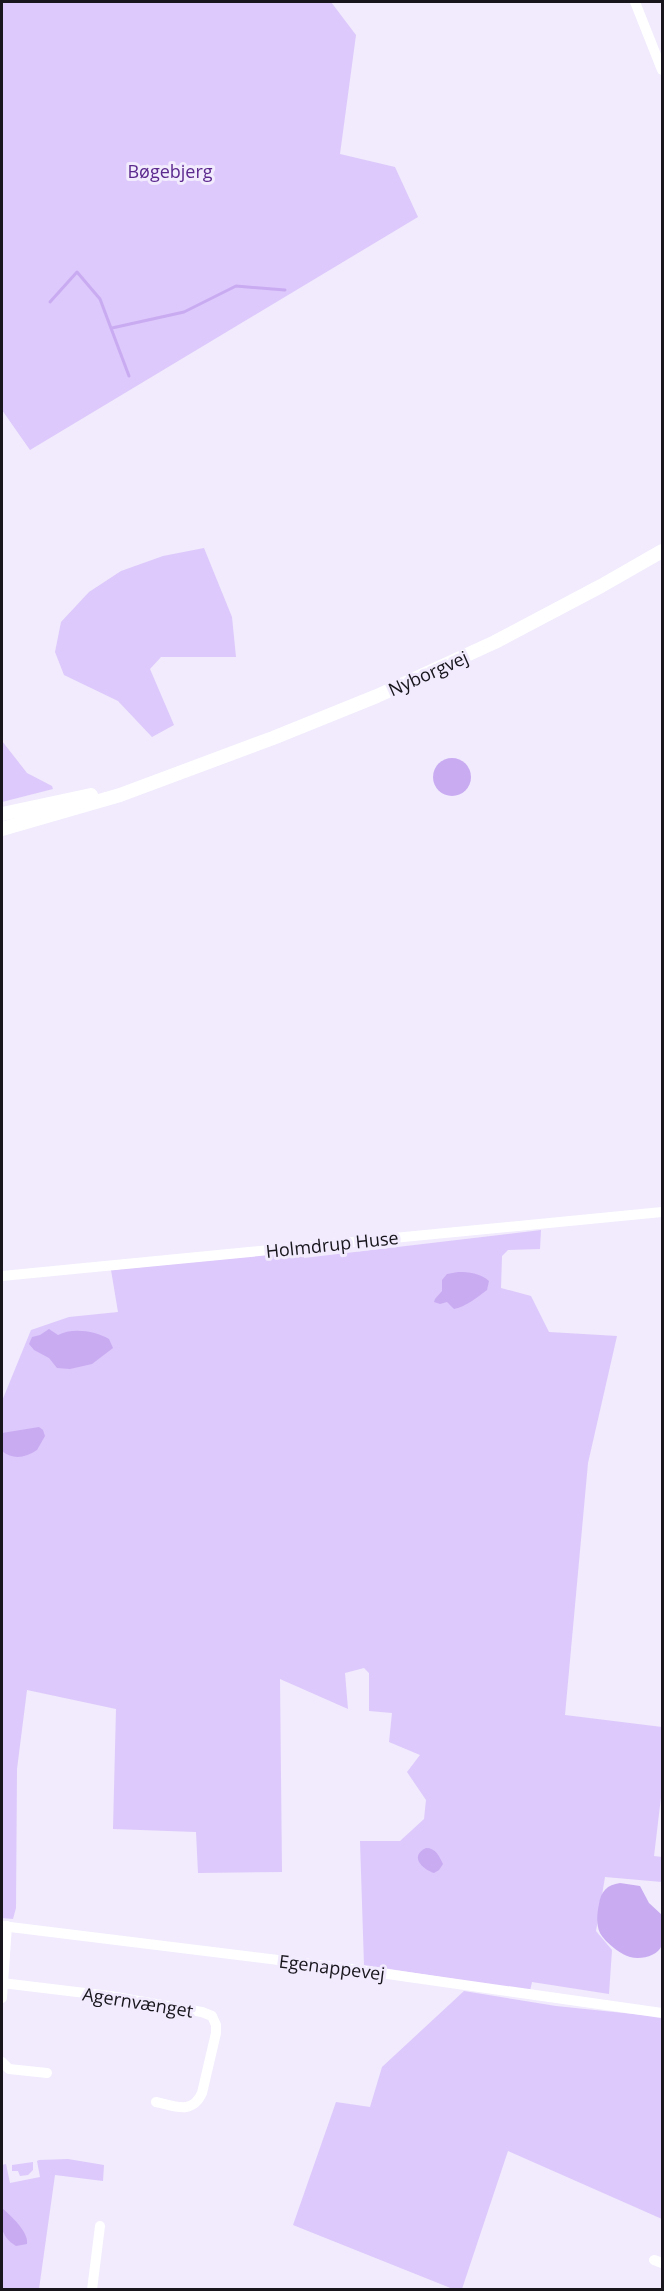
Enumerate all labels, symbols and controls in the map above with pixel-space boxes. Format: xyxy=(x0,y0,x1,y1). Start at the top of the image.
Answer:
park label: Bøgebjerg xyxy=(127,159,213,183)
street label: Nyborgvej xyxy=(384,645,472,701)
street label: Holmdrup Huse xyxy=(264,1225,400,1263)
street label: Egenappevej xyxy=(278,1949,386,1985)
street label: Agernvænget xyxy=(81,1981,195,2023)

